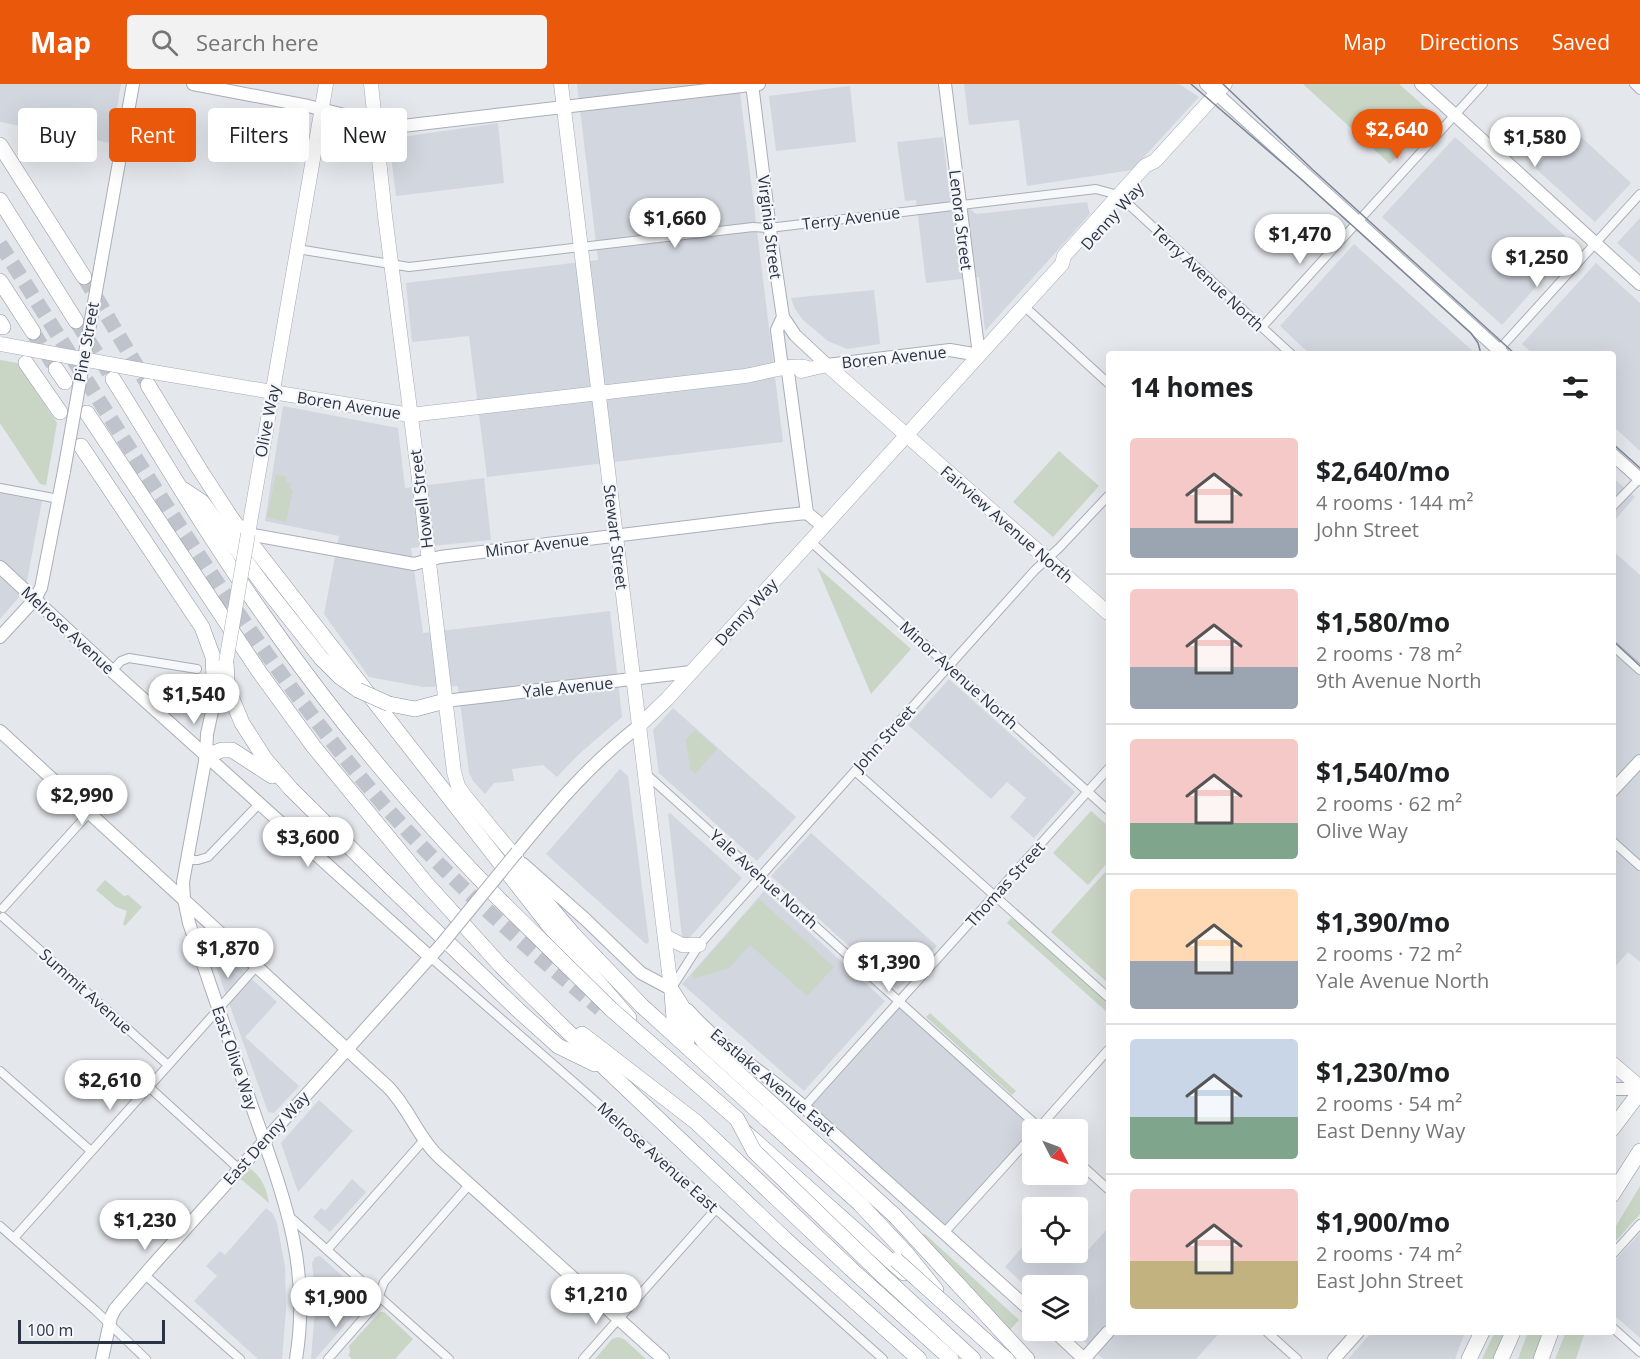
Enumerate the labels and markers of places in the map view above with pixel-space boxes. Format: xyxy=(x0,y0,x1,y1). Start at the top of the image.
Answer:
pin: $2,640 xyxy=(1348,109,1446,160)
pin: $1,580 xyxy=(1486,117,1584,168)
pin: $1,660 xyxy=(626,198,724,249)
pin: $1,470 xyxy=(1251,214,1349,265)
pin: $1,250 xyxy=(1488,237,1586,288)
pin: $1,540 xyxy=(145,674,243,725)
pin: $2,990 xyxy=(33,775,131,826)
pin: $3,600 xyxy=(259,817,357,868)
pin: $1,870 xyxy=(179,928,277,979)
pin: $1,390 xyxy=(840,942,938,993)
pin: $2,610 xyxy=(61,1060,159,1111)
pin: $1,230 xyxy=(96,1200,194,1251)
pin: $1,210 xyxy=(547,1274,645,1325)
pin: $1,900 xyxy=(287,1277,385,1328)

